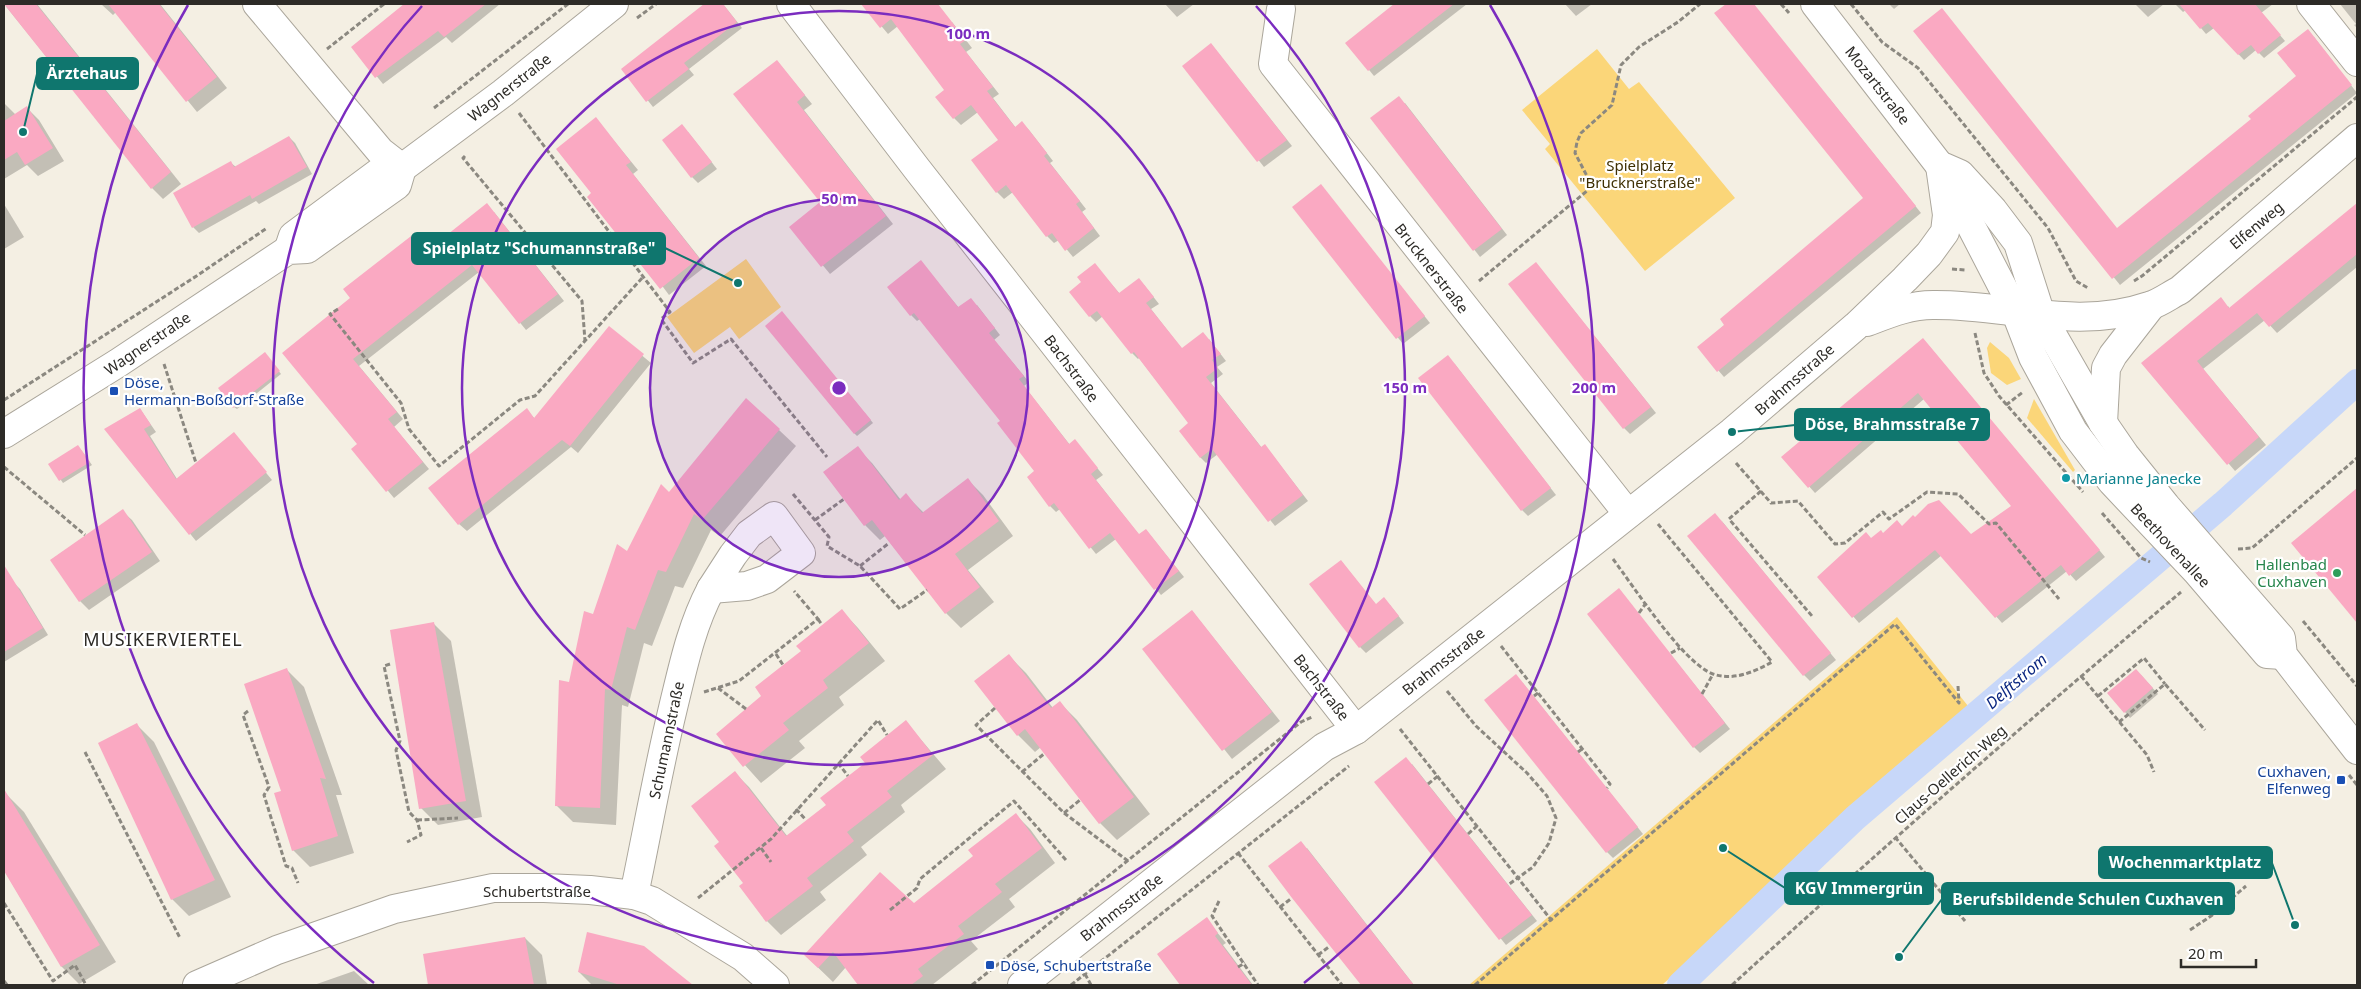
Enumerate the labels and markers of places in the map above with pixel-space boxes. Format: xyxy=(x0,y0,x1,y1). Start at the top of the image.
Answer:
callout: Ärztehaus xyxy=(37,58,138,89)
callout: Spielplatz "Schumannstraße" xyxy=(412,233,665,264)
place label: Döse, Hermann-Boßdorf-Straße xyxy=(124,372,304,409)
centre of rings xyxy=(830,379,848,397)
marker: Döse, Hermann-Boßdorf-Straße xyxy=(108,385,120,397)
callout: Döse, Brahmsstraße 7 xyxy=(1795,409,1989,440)
place label: Marianne Janecke xyxy=(2076,468,2201,488)
marker: Marianne Janecke xyxy=(2060,472,2072,484)
place label: Hallenbad Cuxhaven xyxy=(2255,554,2327,591)
marker: Hallenbad Cuxhaven xyxy=(2331,567,2343,579)
place label: Cuxhaven, Elfenweg xyxy=(2257,761,2331,798)
marker: Cuxhaven, Elfenweg xyxy=(2335,774,2347,786)
callout: Wochenmarktplatz xyxy=(2099,847,2272,878)
callout: KGV Immergrün xyxy=(1785,873,1933,904)
callout: Berufsbildende Schulen Cuxhaven xyxy=(1942,883,2234,914)
place label: Döse, Schubertstraße xyxy=(1000,955,1152,975)
marker: Döse, Schubertstraße xyxy=(984,959,996,971)

